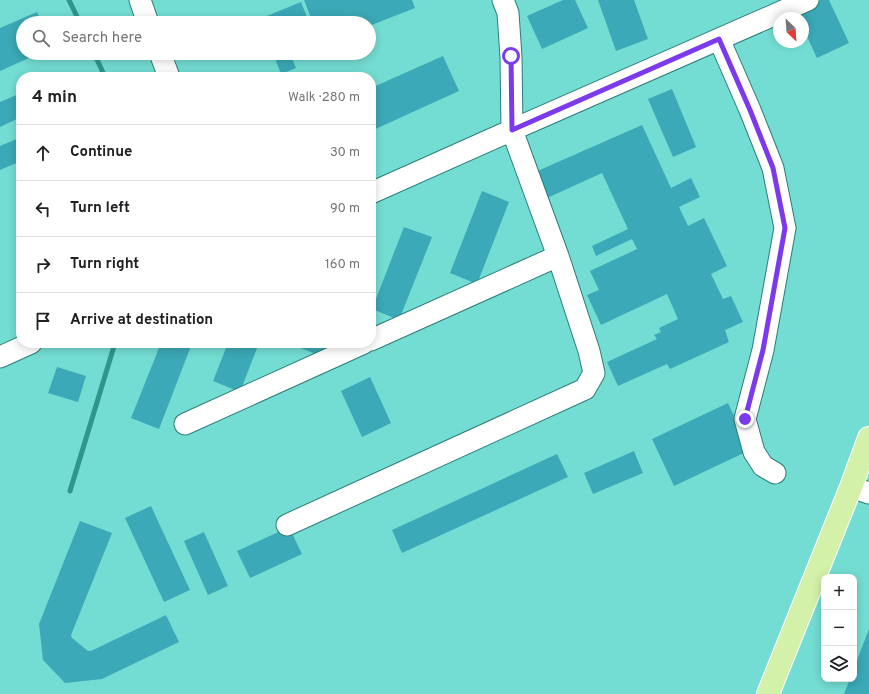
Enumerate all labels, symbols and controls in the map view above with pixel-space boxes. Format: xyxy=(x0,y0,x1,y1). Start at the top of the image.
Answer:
north arrow xyxy=(773,12,809,48)
search box xyxy=(16,16,376,60)
icon: search xyxy=(30,27,52,49)
text: Search here xyxy=(62,29,142,48)
route start xyxy=(502,47,520,65)
text: 4 min xyxy=(32,87,77,109)
text: Walk · 280 m xyxy=(288,90,360,106)
icon: ahead xyxy=(32,142,54,164)
text: Continue xyxy=(70,143,132,162)
text: 30 m xyxy=(330,145,360,161)
icon: left xyxy=(32,198,54,220)
text: Turn left xyxy=(70,199,130,218)
text: 90 m xyxy=(330,201,360,217)
icon: right xyxy=(32,254,54,276)
text: Turn right xyxy=(70,255,139,274)
text: 160 m xyxy=(325,257,360,273)
icon: arrive xyxy=(32,310,54,332)
text: Arrive at destination xyxy=(70,311,213,330)
route end xyxy=(736,410,754,428)
map controls xyxy=(821,574,857,682)
button: + xyxy=(821,574,857,610)
button: − xyxy=(821,610,857,646)
button: layers xyxy=(821,646,857,682)

